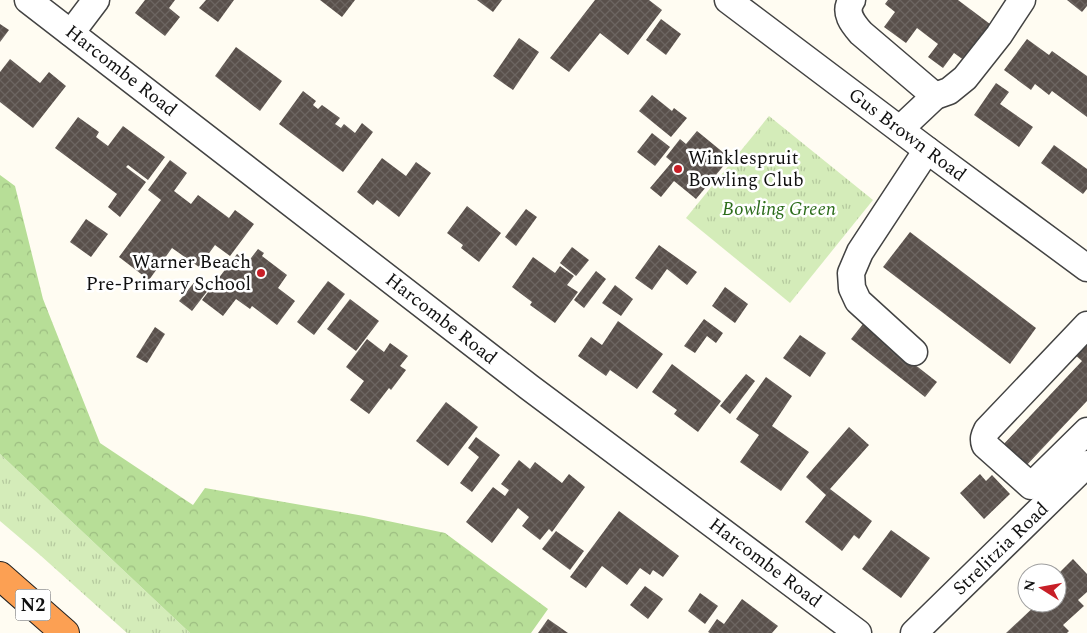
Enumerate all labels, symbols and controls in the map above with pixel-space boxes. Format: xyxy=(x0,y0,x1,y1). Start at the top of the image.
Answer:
street label: Harcombe Road xyxy=(59,18,183,124)
street label: Gus Brown Road xyxy=(842,81,972,189)
place label: Winklespruit Bowling Club xyxy=(688,144,804,195)
marker: Winklespruit Bowling Club xyxy=(672,163,684,175)
park label: Bowling Green xyxy=(722,195,836,224)
place label: Warner Beach Pre-Primary School xyxy=(86,248,251,299)
street label: Harcombe Road xyxy=(379,266,503,372)
marker: Warner Beach Pre-Primary School xyxy=(255,267,267,279)
street label: Strelitzia Road xyxy=(946,495,1056,603)
street label: Harcombe Road xyxy=(702,511,828,615)
north arrow xyxy=(1017,563,1067,613)
text: N xyxy=(1018,578,1041,593)
road number: N2 xyxy=(15,590,50,620)

